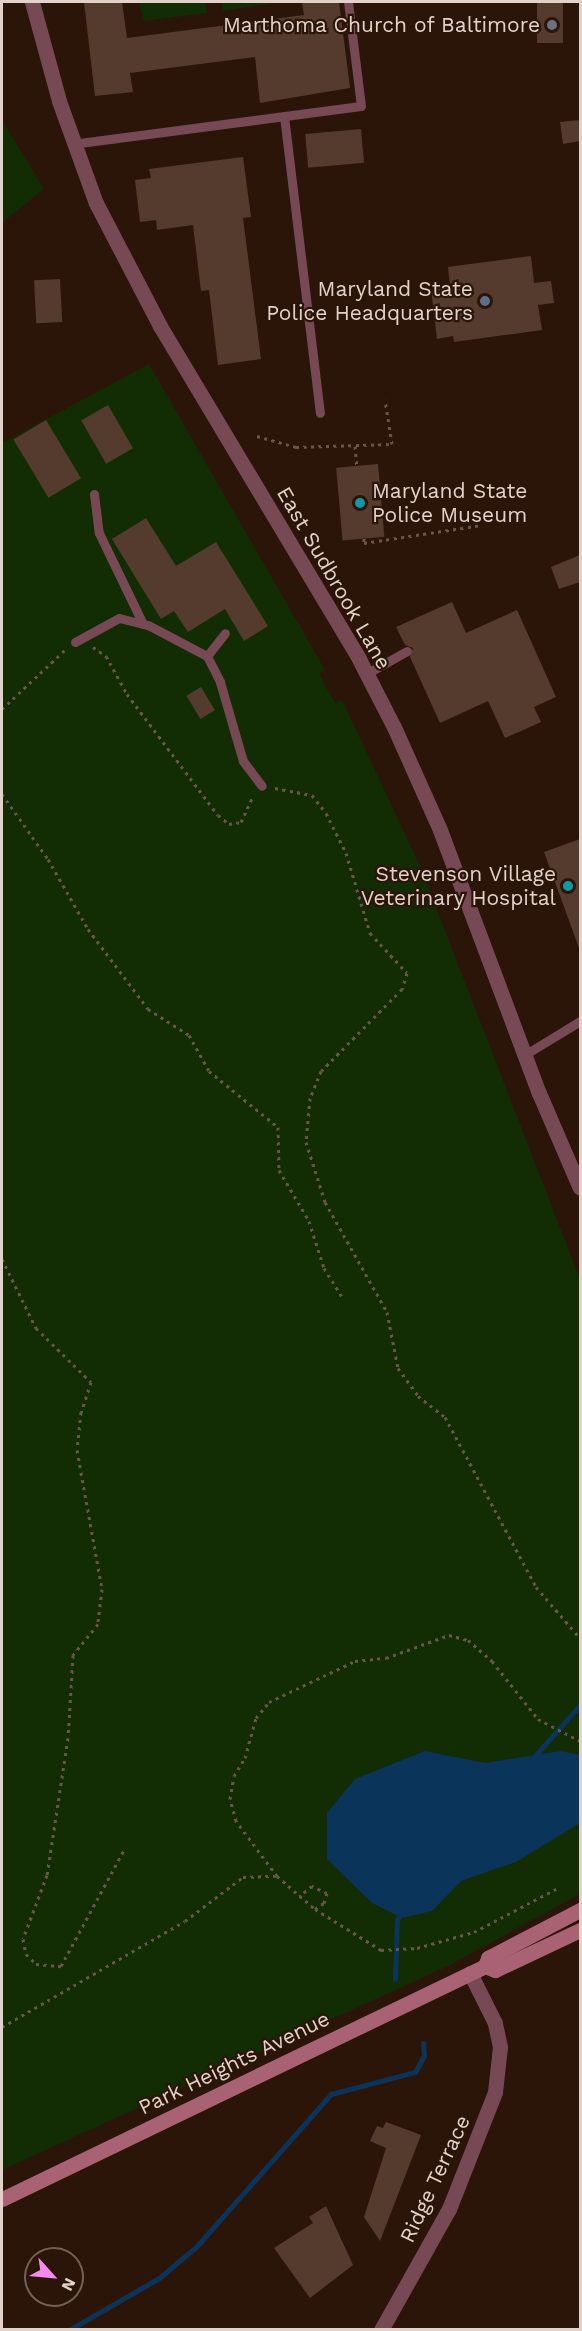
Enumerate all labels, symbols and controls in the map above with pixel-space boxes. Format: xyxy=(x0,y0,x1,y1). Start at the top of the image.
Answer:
place label: Marthoma Church of Baltimore xyxy=(222,12,540,38)
marker: Marthoma Church of Baltimore xyxy=(545,18,559,32)
place label: Maryland State Police Headquarters xyxy=(266,276,473,326)
marker: Maryland State Police Headquarters xyxy=(478,294,492,308)
place label: Maryland State Police Museum xyxy=(372,478,527,528)
street label: East Sudbrook Lane xyxy=(271,482,397,674)
marker: Maryland State Police Museum xyxy=(353,496,367,510)
place label: Stevenson Village Veterinary Hospital xyxy=(360,861,556,911)
marker: Stevenson Village Veterinary Hospital xyxy=(561,879,575,893)
street label: Park Heights Avenue xyxy=(134,2006,334,2120)
street label: Ridge Terrace xyxy=(394,2111,476,2247)
north arrow xyxy=(24,2247,84,2307)
text: N xyxy=(58,2275,80,2294)

